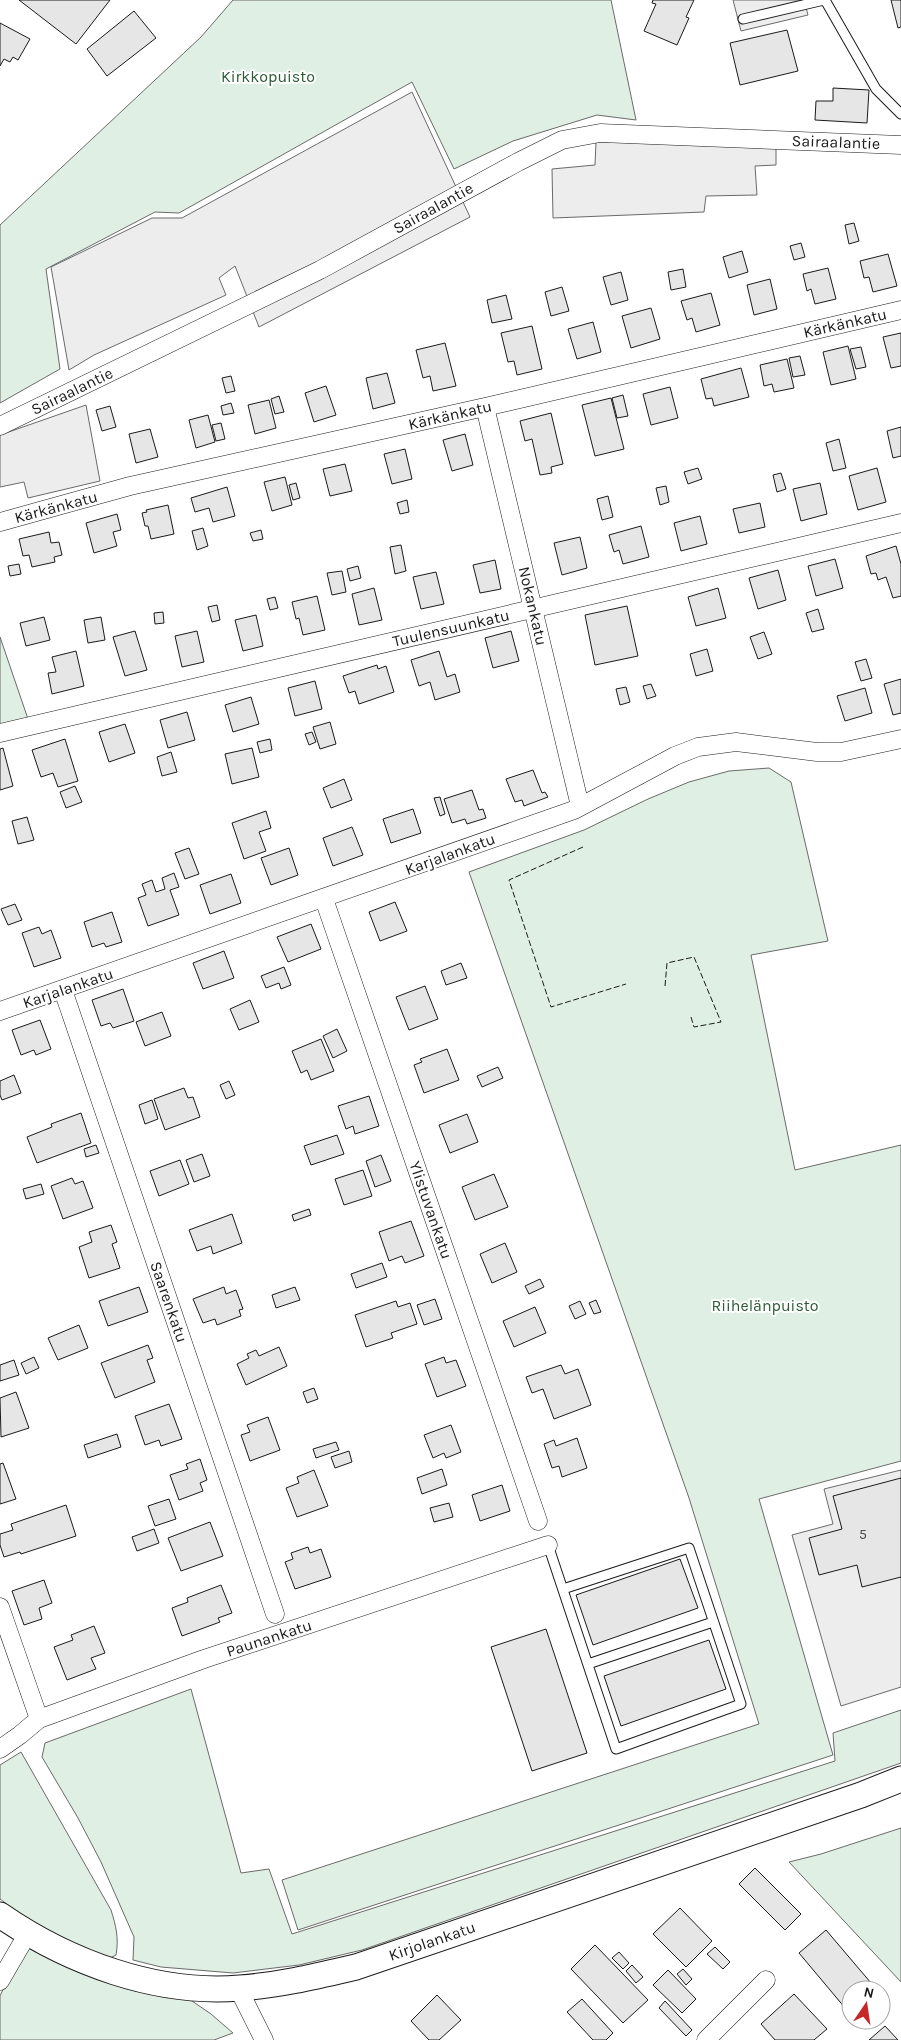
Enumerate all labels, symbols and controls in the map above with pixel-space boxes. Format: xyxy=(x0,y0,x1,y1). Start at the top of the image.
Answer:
park label: Kirkkopuisto xyxy=(221,67,315,86)
street label: Sairaalantie xyxy=(791,131,881,153)
street label: Sairaalantie xyxy=(390,178,476,238)
street label: Kärkänkatu xyxy=(801,304,889,342)
street label: Sairaalantie xyxy=(28,363,116,419)
street label: Kärkänkatu xyxy=(406,396,494,434)
street label: Kärkänkatu xyxy=(12,487,100,527)
street label: Nokankatu xyxy=(515,565,551,647)
street label: Tuulensuunkatu xyxy=(391,605,511,651)
street label: Karjalankatu xyxy=(402,829,498,879)
street label: Karjalankatu xyxy=(20,964,116,1012)
street label: Ylistuvankatu xyxy=(405,1159,457,1261)
street label: Saarenkatu xyxy=(146,1259,192,1345)
park label: Riihelänpuisto xyxy=(711,1296,819,1315)
house number: 5 xyxy=(859,1526,867,1543)
street label: Paunankatu xyxy=(224,1615,314,1661)
street label: Kirjolankatu xyxy=(386,1917,478,1965)
north arrow xyxy=(841,1980,891,2030)
text: N xyxy=(862,1983,876,2002)

